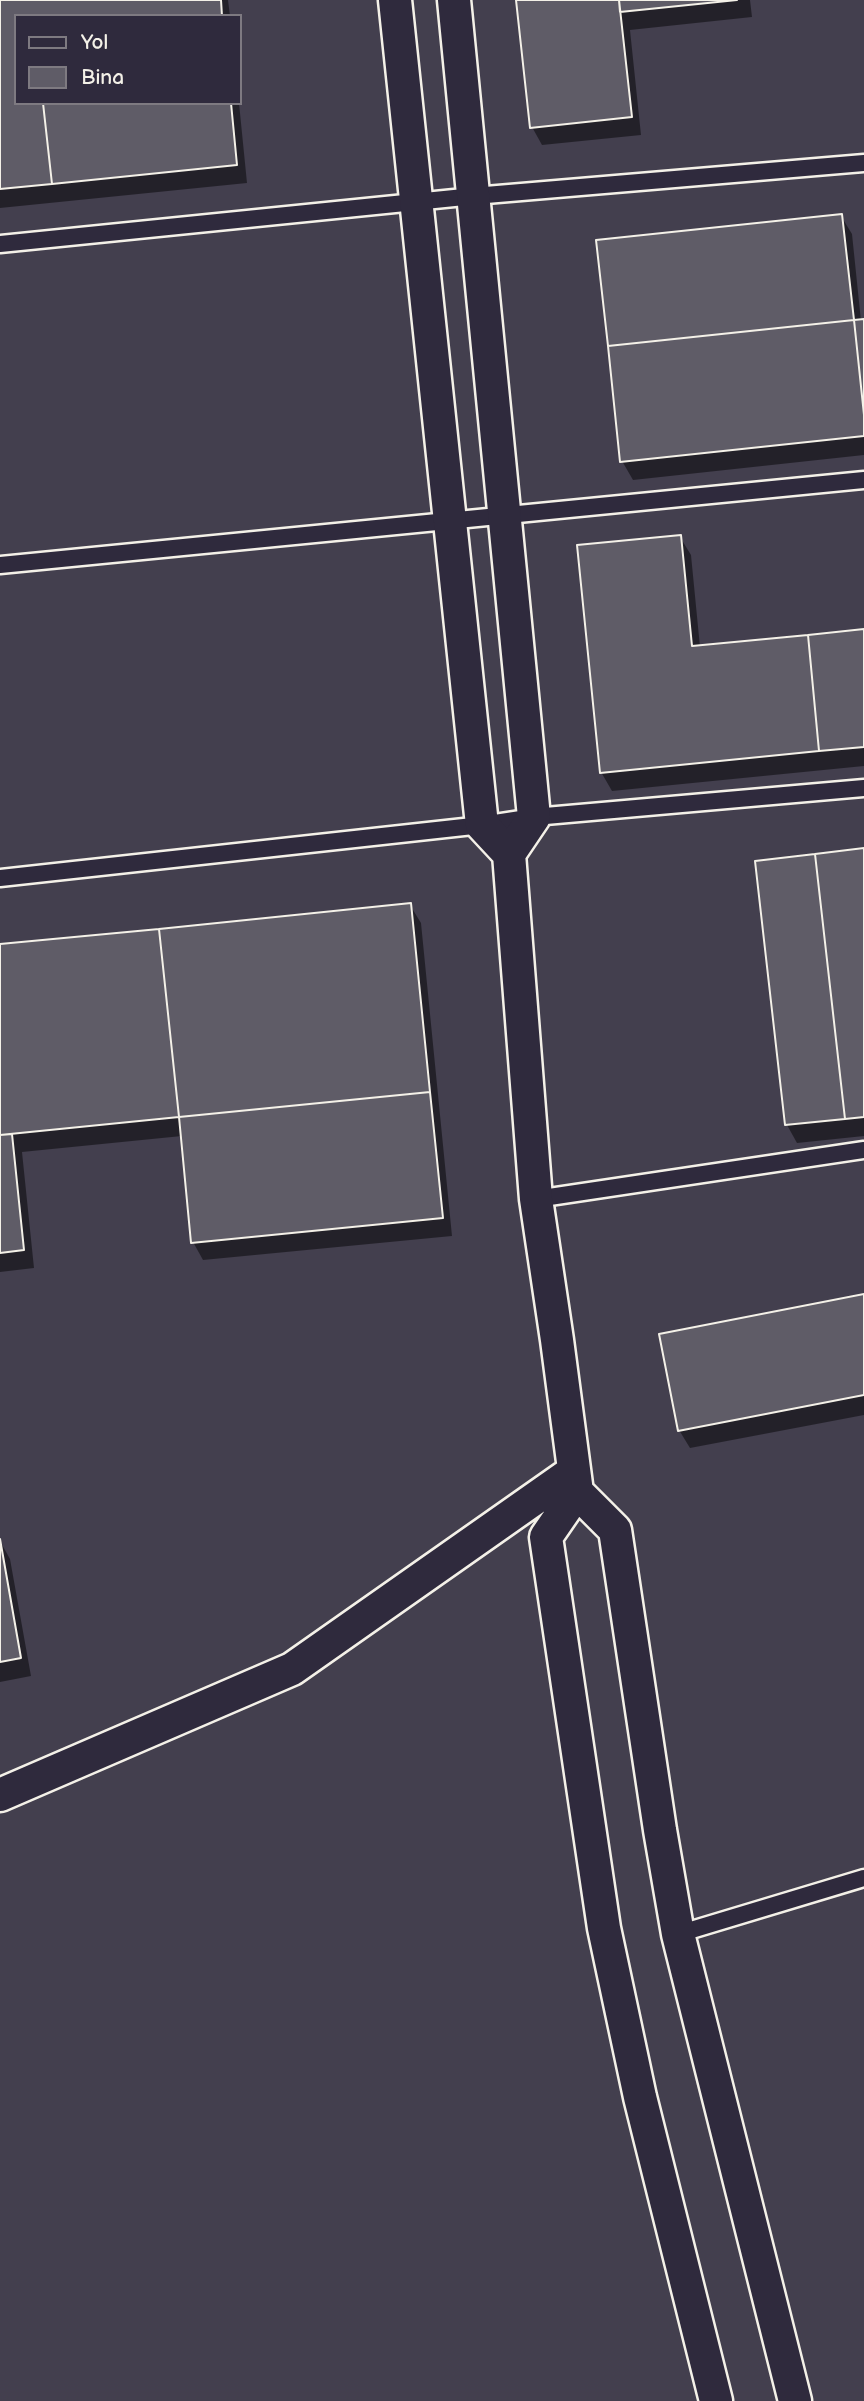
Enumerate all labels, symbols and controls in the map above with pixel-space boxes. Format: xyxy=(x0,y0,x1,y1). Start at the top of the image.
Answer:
legend xyxy=(14,14,242,105)
text: Yol xyxy=(81,30,108,55)
text: Bina xyxy=(81,65,124,90)

